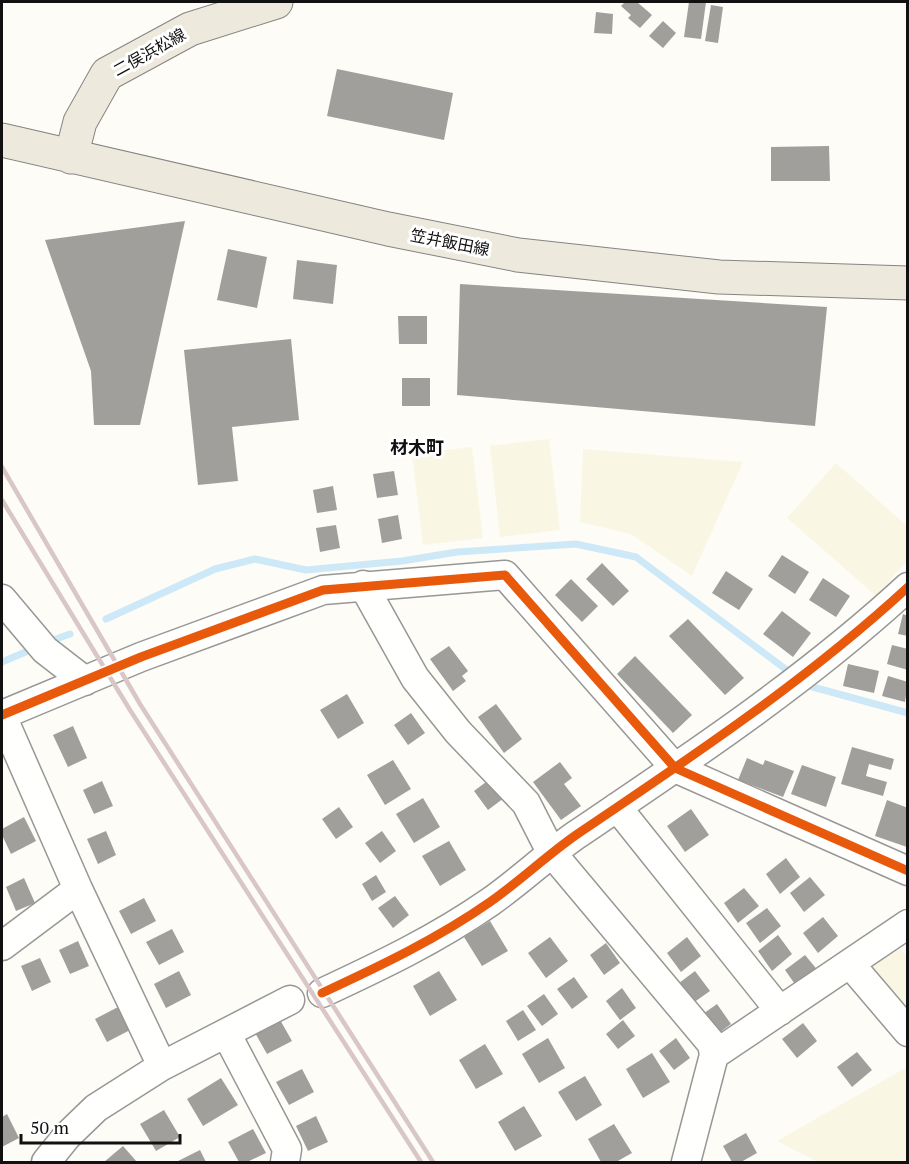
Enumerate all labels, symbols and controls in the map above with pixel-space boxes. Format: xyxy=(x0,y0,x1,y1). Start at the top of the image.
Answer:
street label: 二俣浜松線 xyxy=(109,23,189,81)
street label: 笠井飯田線 xyxy=(409,224,491,260)
district label: 材木町 xyxy=(390,435,444,459)
scale bar xyxy=(21,1107,180,1145)
text: 50 m xyxy=(30,1115,70,1139)

